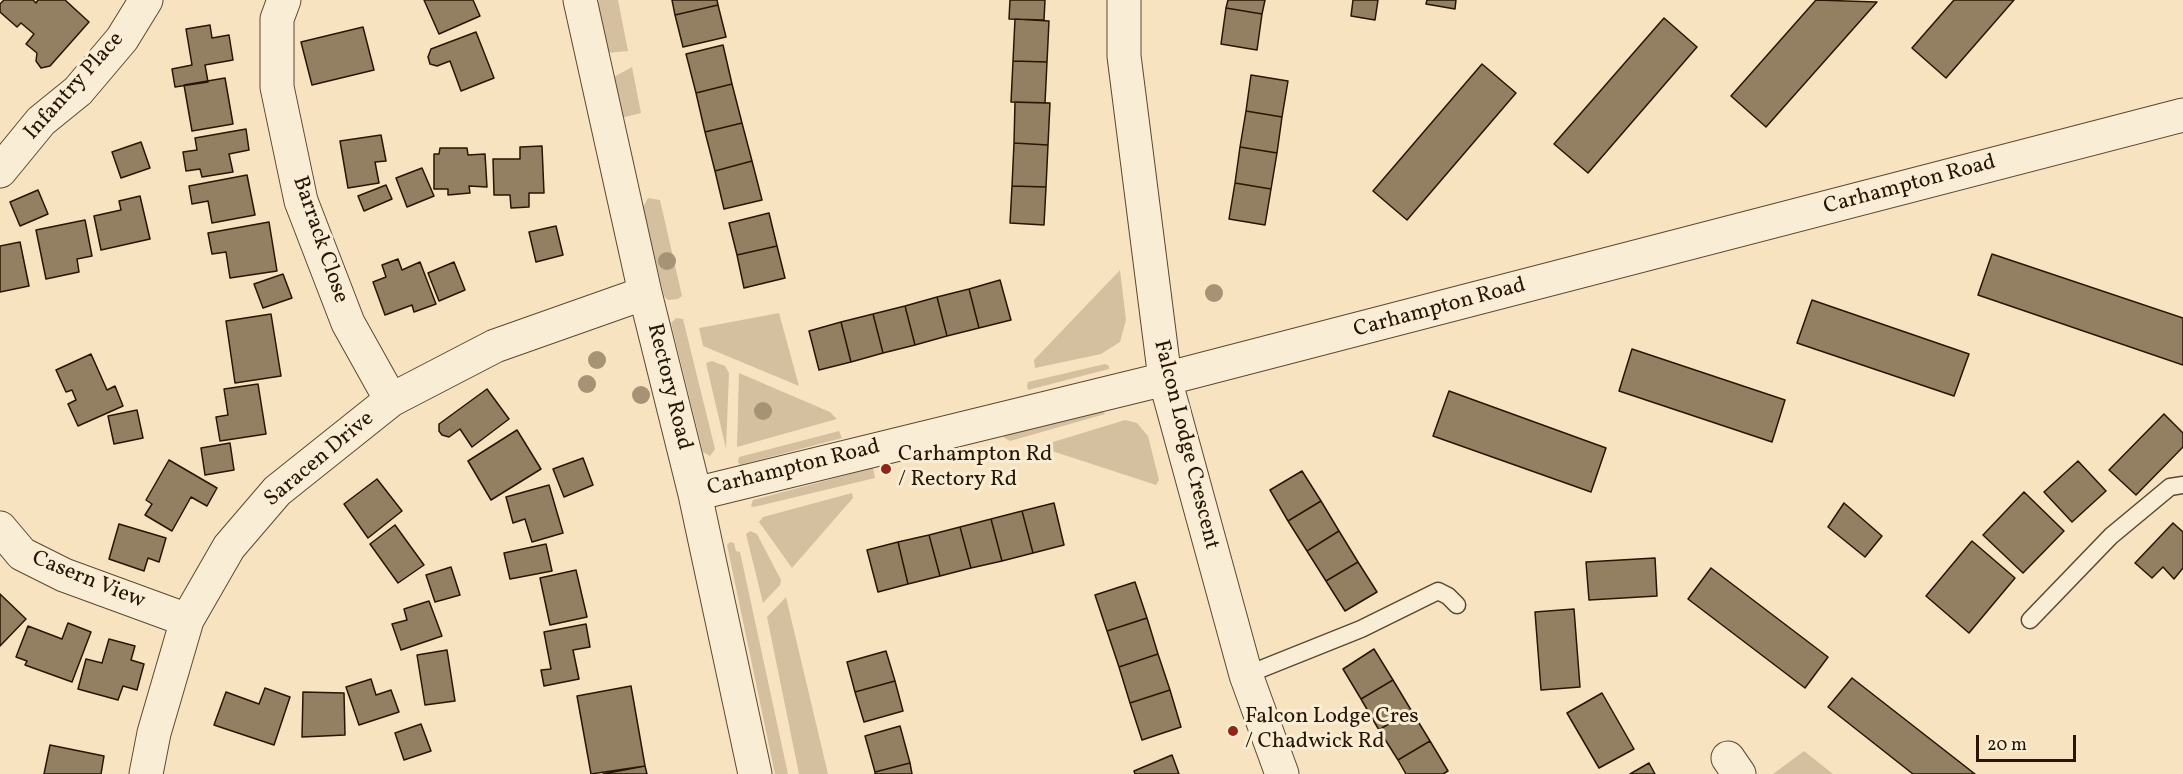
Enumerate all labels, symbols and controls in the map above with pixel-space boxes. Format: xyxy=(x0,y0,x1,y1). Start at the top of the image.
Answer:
street label: Infantry Place xyxy=(20,28,130,146)
street label: Carhampton Road xyxy=(1821,150,1999,222)
street label: Barrack Close xyxy=(285,173,353,307)
street label: Carhampton Road xyxy=(1351,273,1529,345)
street label: Rectory Road xyxy=(640,321,696,453)
street label: Falcon Lodge Crescent xyxy=(1146,338,1224,552)
street label: Saracen Drive xyxy=(260,407,380,513)
street label: Carhampton Road xyxy=(705,435,883,503)
place label: Carhampton Rd / Rectory Rd xyxy=(898,443,1052,494)
marker: Carhampton Rd / Rectory Rd xyxy=(879,462,893,476)
street label: Casern View xyxy=(28,546,148,616)
place label: Falcon Lodge Cres / Chadwick Rd xyxy=(1245,705,1419,756)
scale bar xyxy=(1979,723,2080,761)
marker: Falcon Lodge Cres / Chadwick Rd xyxy=(1226,724,1240,738)
text: 20 m xyxy=(1987,733,2027,758)

